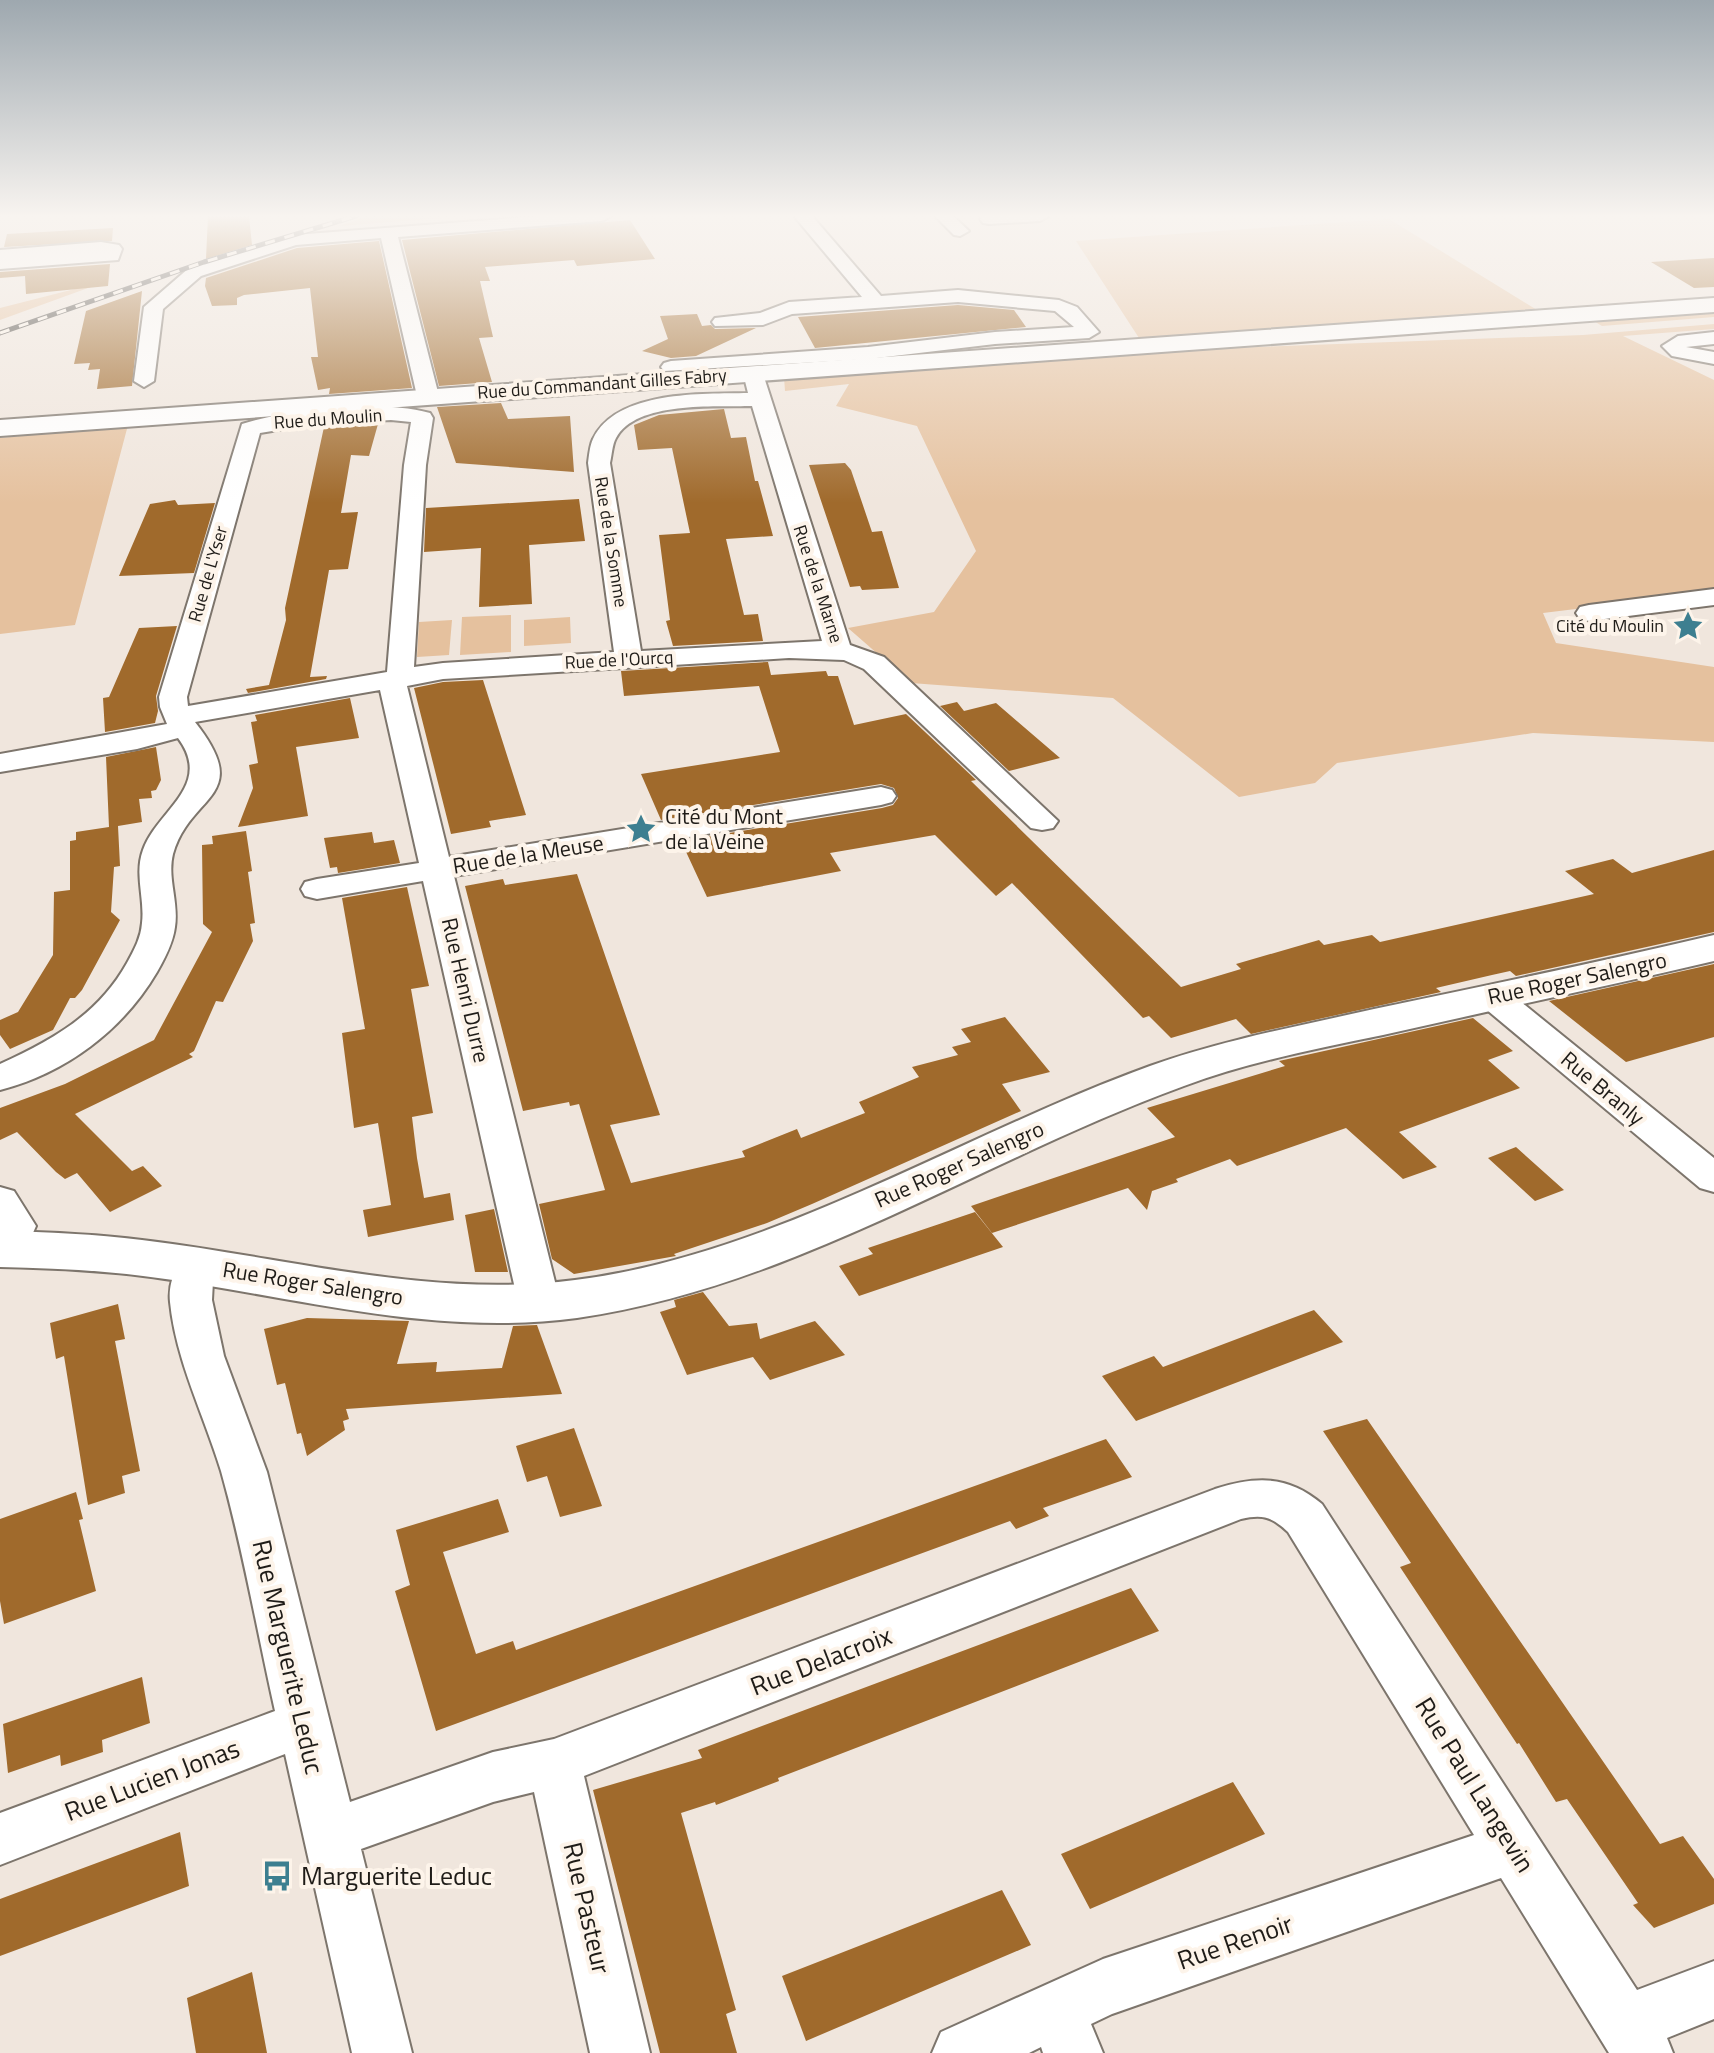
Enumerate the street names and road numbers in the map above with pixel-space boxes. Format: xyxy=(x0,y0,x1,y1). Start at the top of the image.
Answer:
street label: Rue du Commandant Gilles Fabry xyxy=(476,361,728,406)
street label: Rue du Moulin xyxy=(273,401,383,436)
street label: Rue de la Somme xyxy=(588,475,635,609)
street label: Rue de la Marne xyxy=(787,521,850,646)
street label: Rue de L'Yser xyxy=(181,523,234,625)
street label: Rue de l'Ourcq xyxy=(564,643,674,676)
street label: Rue de la Meuse xyxy=(450,825,606,883)
street label: Rue Henri Durre xyxy=(433,914,499,1066)
street label: Rue Roger Salengro xyxy=(1484,942,1670,1014)
street label: Rue Branly xyxy=(1553,1043,1653,1134)
street label: Rue Roger Salengro xyxy=(869,1111,1049,1217)
street label: Rue Roger Salengro xyxy=(220,1252,406,1314)
street label: Rue Marguerite Leduc xyxy=(243,1536,334,1778)
street label: Rue Delacroix xyxy=(744,1616,897,1705)
street label: Rue Paul Langevin xyxy=(1406,1689,1545,1880)
street label: Rue Lucien Jonas xyxy=(59,1728,245,1831)
street label: Rue Pasteur xyxy=(553,1838,622,1978)
street label: Rue Renoir xyxy=(1172,1904,1298,1979)

